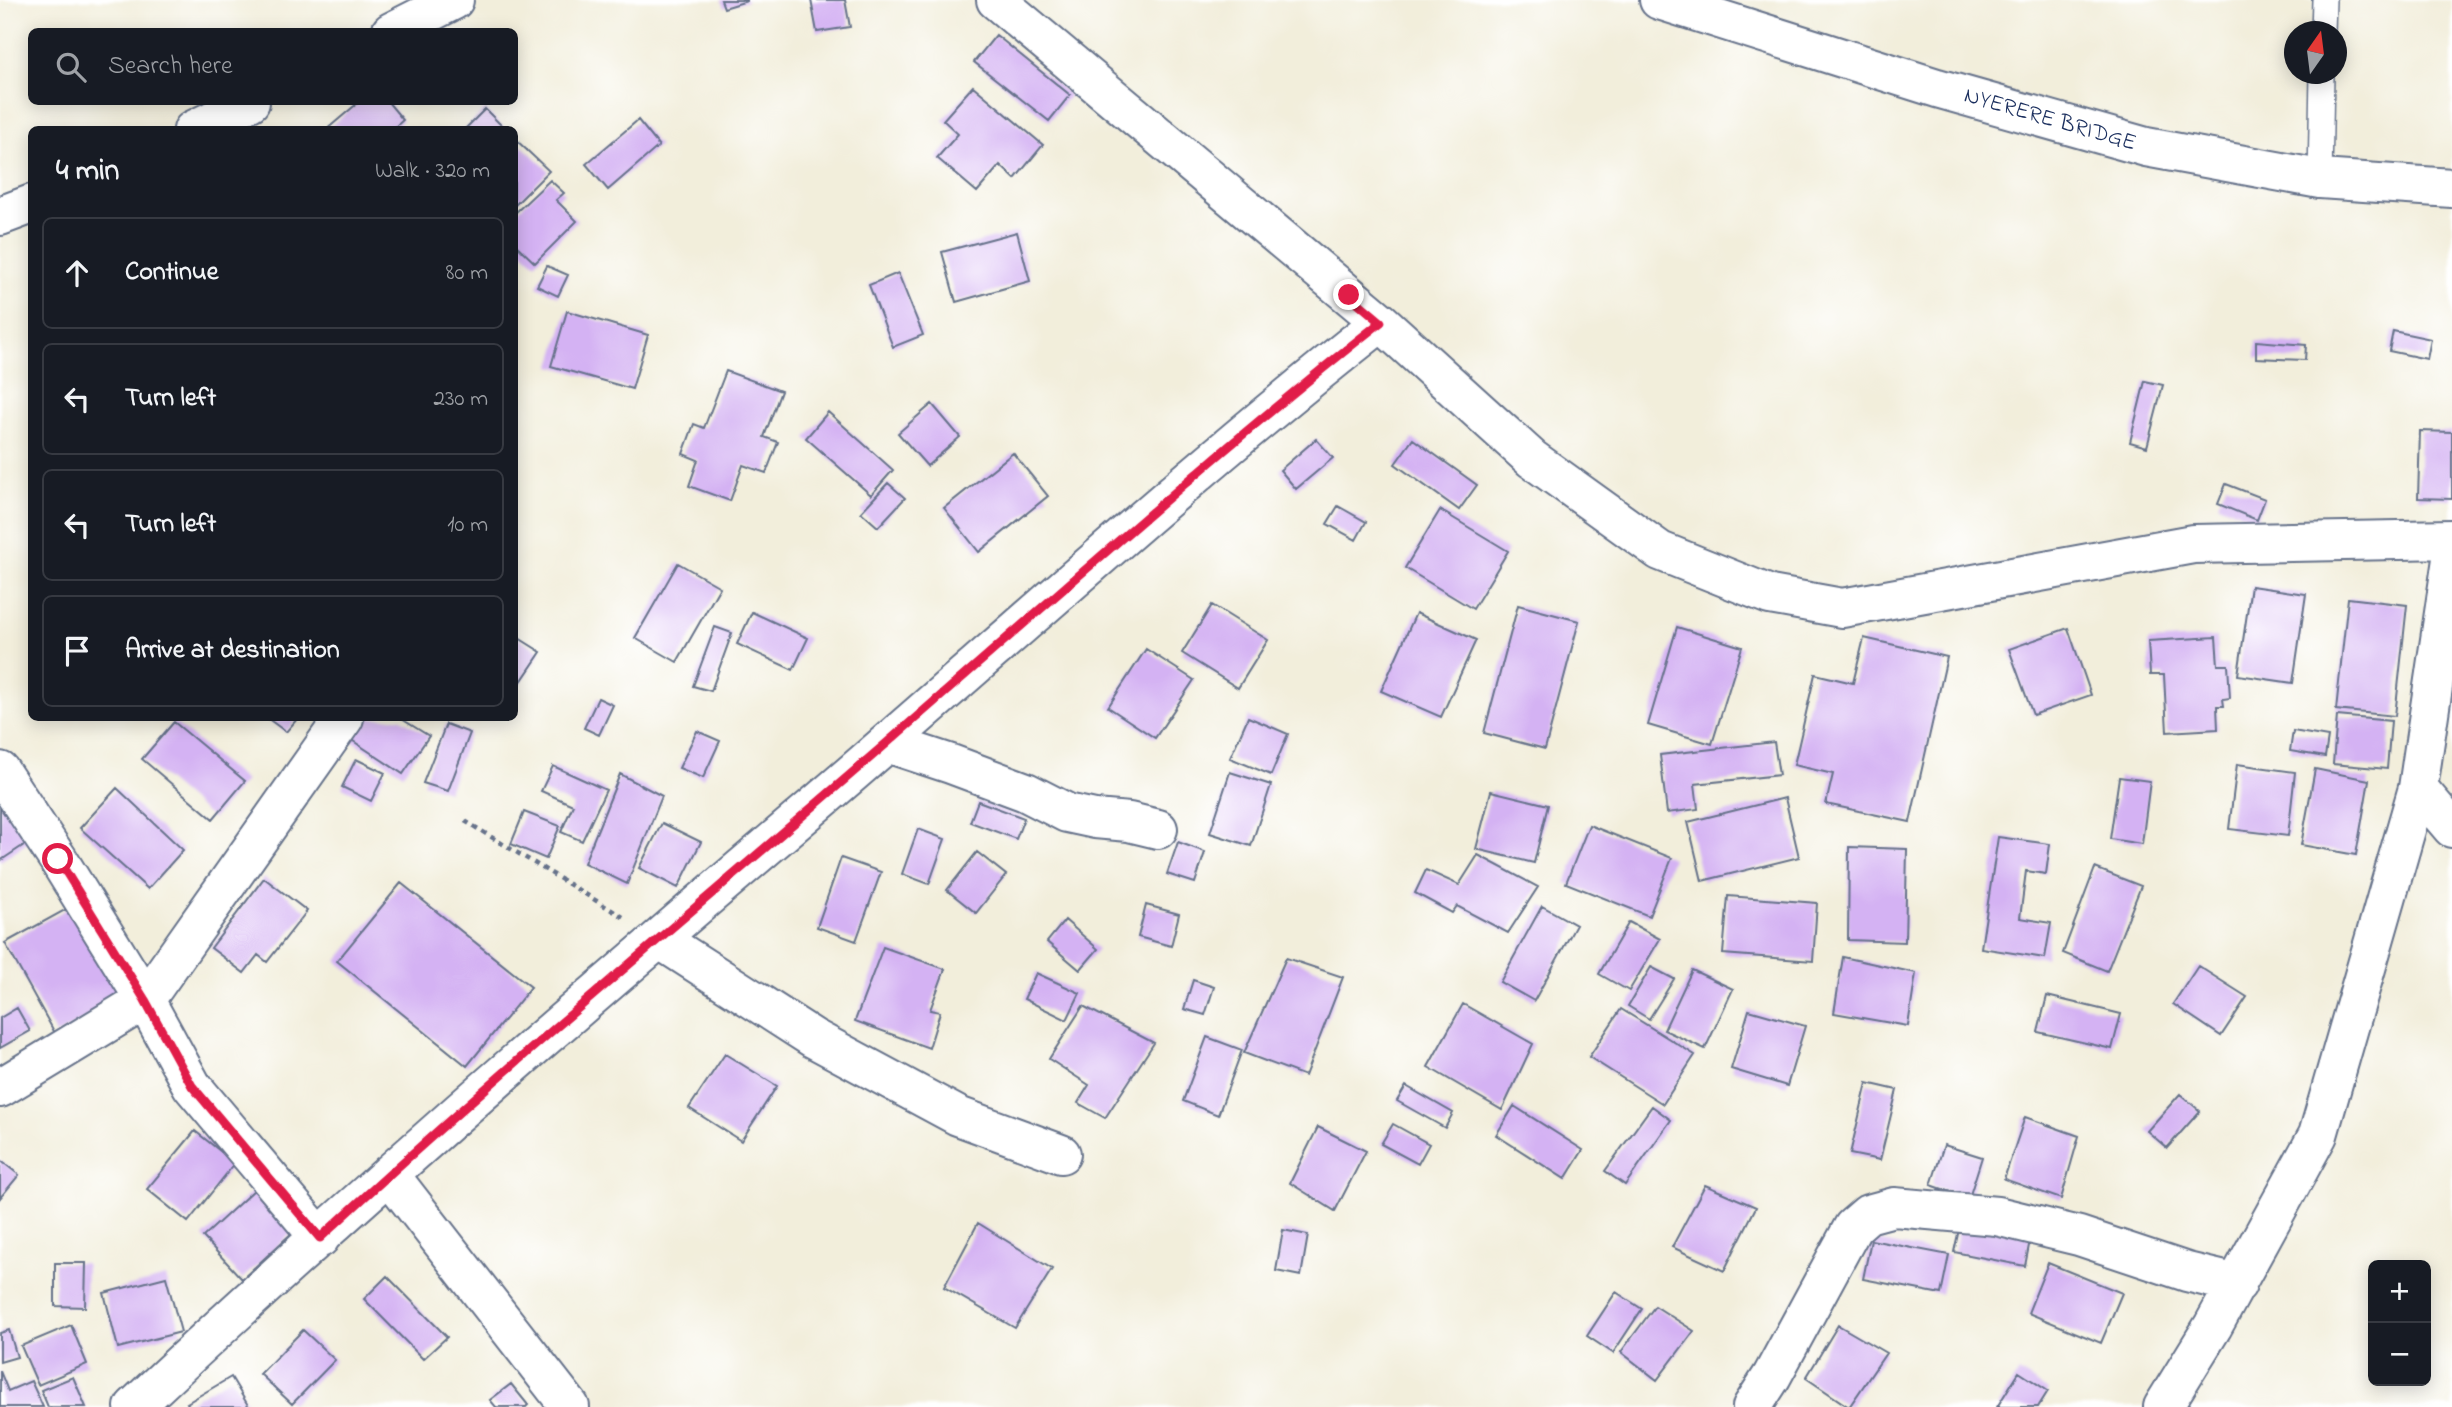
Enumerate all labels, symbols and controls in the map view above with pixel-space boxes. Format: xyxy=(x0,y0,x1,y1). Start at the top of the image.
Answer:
north arrow xyxy=(2284,21,2347,84)
search box xyxy=(28,28,518,105)
icon: search xyxy=(52,48,90,86)
text: Search here xyxy=(108,48,233,86)
street label: NYERERE BRIDGE xyxy=(1960,80,2140,160)
text: 4 min xyxy=(56,150,119,194)
text: Walk · 320 m xyxy=(375,155,490,188)
icon: ahead xyxy=(58,254,96,292)
text: Continue xyxy=(125,254,218,292)
text: 80 m xyxy=(446,257,488,290)
route end xyxy=(1333,279,1364,310)
icon: left xyxy=(58,380,96,418)
text: Turn left xyxy=(125,380,216,418)
text: 230 m xyxy=(434,383,488,416)
icon: left xyxy=(58,506,96,544)
text: Turn left xyxy=(125,506,216,544)
text: 10 m xyxy=(447,509,488,542)
icon: arrive xyxy=(58,632,96,670)
text: Arrive at destination xyxy=(125,632,340,670)
route start xyxy=(42,843,73,874)
map controls xyxy=(2368,1260,2431,1386)
button: + xyxy=(2368,1260,2431,1323)
button: − xyxy=(2368,1323,2431,1386)

